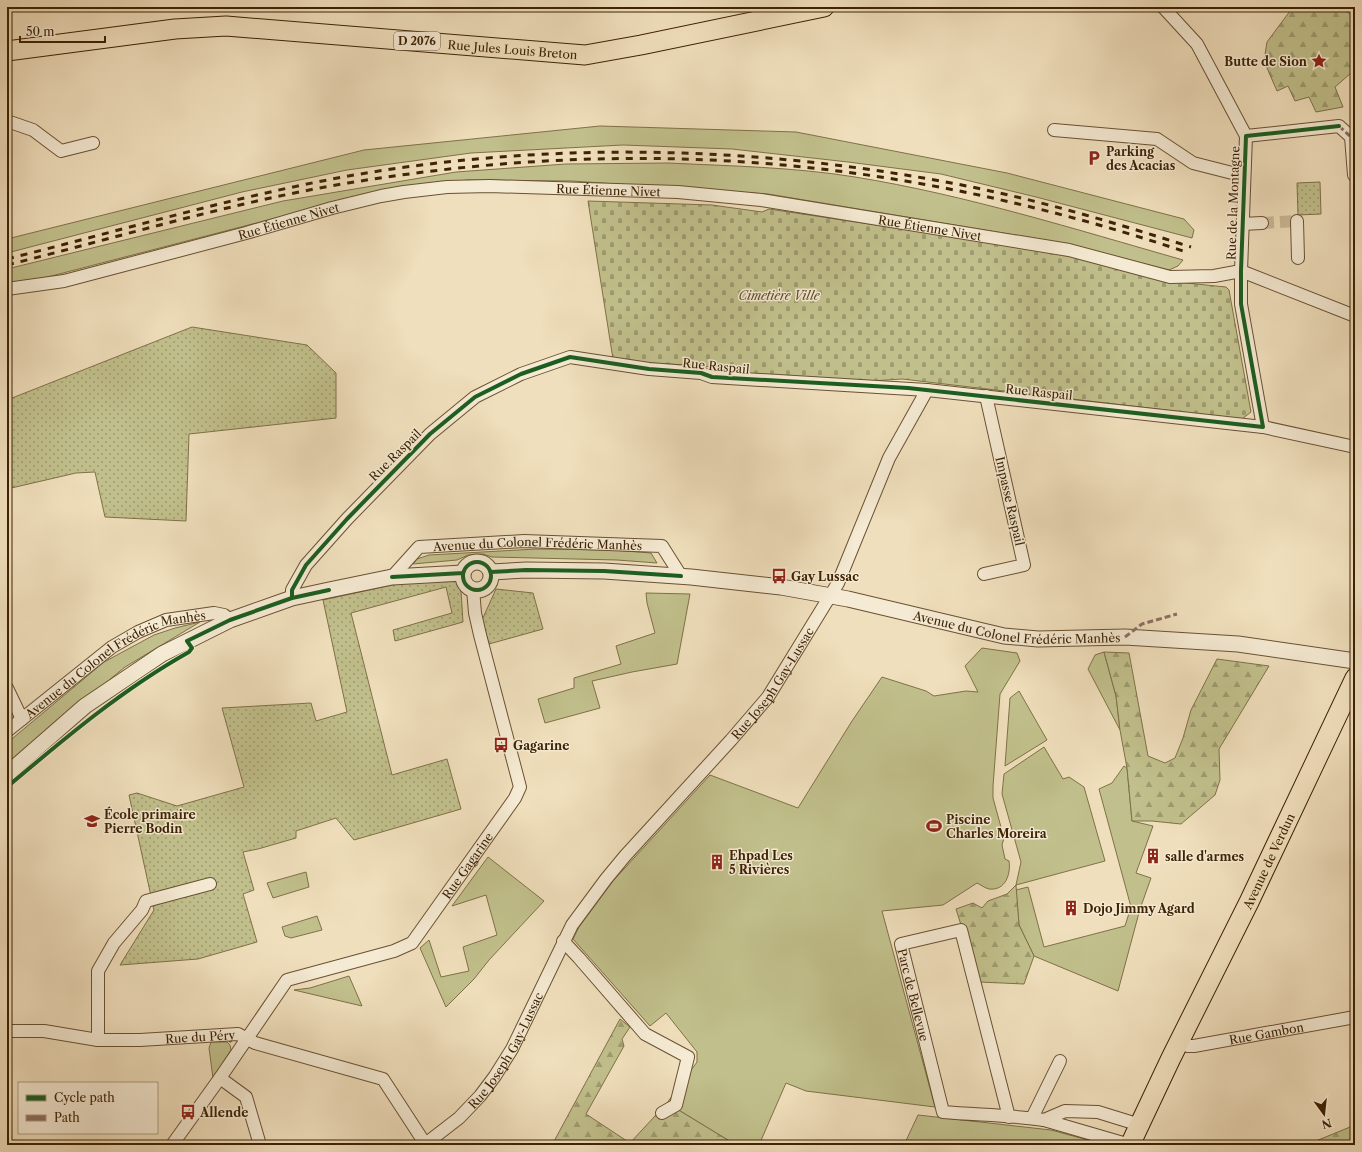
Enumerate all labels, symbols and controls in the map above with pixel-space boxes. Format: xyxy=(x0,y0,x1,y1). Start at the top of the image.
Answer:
scale bar xyxy=(20,18,105,44)
text: 50 m xyxy=(26,24,55,39)
road number: D 2076 xyxy=(394,32,440,50)
street label: Rue Jules Louis Breton xyxy=(447,36,579,62)
place icon: Butte de Sion xyxy=(1310,52,1328,70)
place label: Butte de Sion xyxy=(1224,54,1308,69)
place label: Parking des Acacias xyxy=(1106,144,1176,173)
street label: Rue de la Montagne xyxy=(1224,145,1242,260)
parking icon: Parking des Acacias xyxy=(1085,149,1103,167)
street label: Rue Étienne Nivet xyxy=(556,180,662,199)
street label: Rue Étienne Nivet xyxy=(236,199,341,242)
street label: Rue Étienne Nivet xyxy=(877,212,983,243)
park label: Cimetière Ville xyxy=(738,288,821,303)
street label: Rue Raspail xyxy=(682,355,751,377)
street label: Rue Raspail xyxy=(1005,381,1074,403)
street label: Rue Raspail xyxy=(366,426,424,484)
street label: Impasse Raspail xyxy=(992,455,1028,547)
street label: Avenue du Colonel Frédéric Manhès xyxy=(431,534,642,554)
bus stop icon: Gay Lussac xyxy=(770,567,788,585)
place label: Gay Lussac xyxy=(791,569,859,584)
street label: Avenue du Colonel Frédéric Manhès xyxy=(21,607,206,722)
street label: Avenue du Colonel Frédéric Manhès xyxy=(911,607,1121,647)
street label: Rue Joseph Gay-Lussac xyxy=(728,624,817,742)
bus stop icon: Gagarine xyxy=(492,736,510,754)
place label: Gagarine xyxy=(513,738,569,753)
place label: École primaire Pierre Bodin xyxy=(104,806,196,836)
street label: Avenue de Verdun xyxy=(1239,810,1298,912)
school or university icon: École primaire Pierre Bodin xyxy=(83,812,101,830)
place label: Piscine Charles Moreira xyxy=(946,812,1048,841)
sports icon: Piscine Charles Moreira xyxy=(925,817,943,835)
street label: Rue Gagarine xyxy=(439,829,496,901)
building icon: salle d'armes xyxy=(1144,847,1162,865)
place label: Ehpad Les 5 Rivières xyxy=(729,848,793,877)
place label: salle d'armes xyxy=(1165,849,1245,864)
building icon: Ehpad Les 5 Rivières xyxy=(708,853,726,871)
building icon: Dojo Jimmy Agard xyxy=(1062,899,1080,917)
place label: Dojo Jimmy Agard xyxy=(1083,901,1195,916)
street label: Parc de Bellevue xyxy=(895,947,933,1043)
street label: Rue Joseph Gay-Lussac xyxy=(465,990,546,1112)
street label: Rue Gambon xyxy=(1228,1019,1305,1047)
street label: Rue du Péry xyxy=(165,1027,236,1046)
legend xyxy=(18,1082,158,1134)
text: Cycle path xyxy=(54,1090,115,1105)
north arrow xyxy=(1304,1094,1344,1134)
bus stop icon: Allende xyxy=(179,1103,197,1121)
place label: Allende xyxy=(199,1105,248,1120)
text: Path xyxy=(54,1110,80,1125)
text: N xyxy=(1320,1116,1333,1132)

